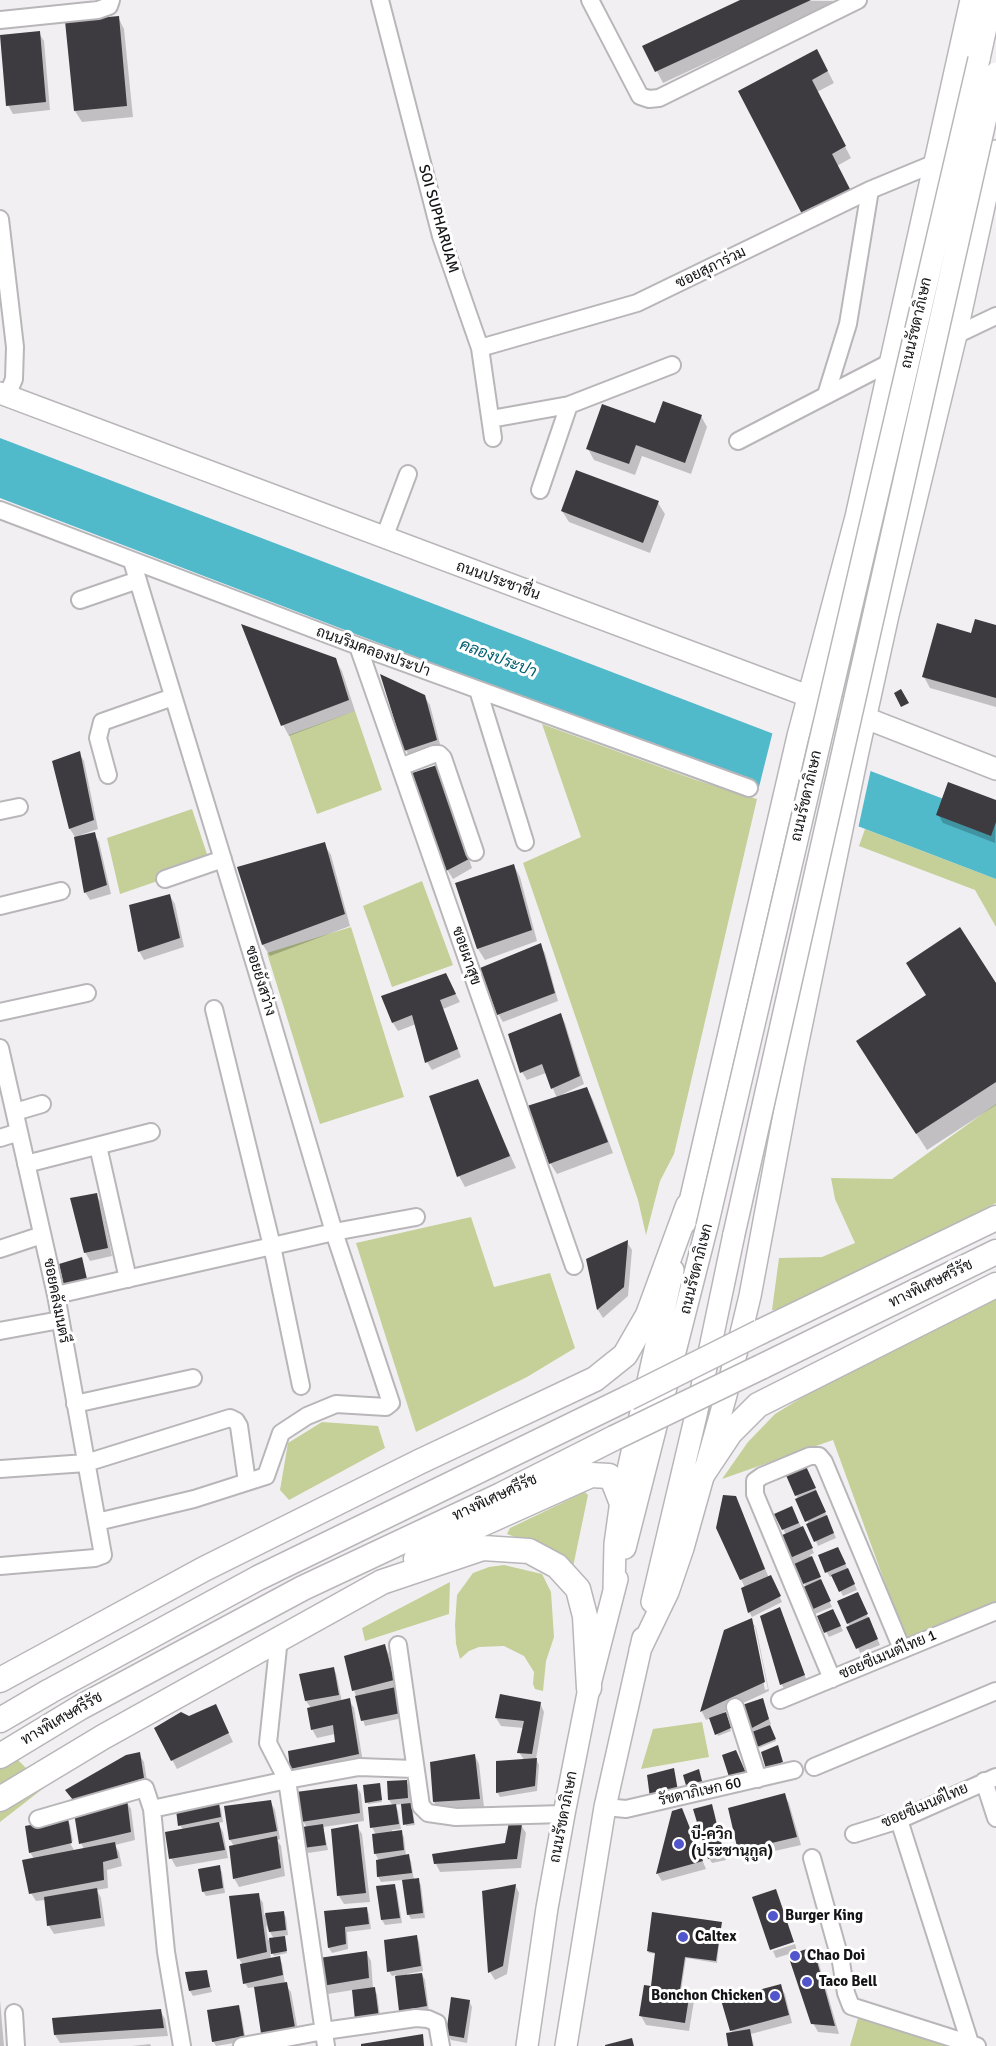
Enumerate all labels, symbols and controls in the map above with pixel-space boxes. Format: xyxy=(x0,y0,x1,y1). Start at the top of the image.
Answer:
street label: SOI SUPHARUAM xyxy=(414,163,462,275)
street label: ซอยสุภาร่วม xyxy=(673,243,749,293)
street label: ถนนรัชดาภิเษก xyxy=(898,276,936,370)
street label: ถนนประชาชื่น xyxy=(454,558,542,604)
street label: ถนนริมคลองประปา xyxy=(314,623,432,681)
water label: คลองประปา xyxy=(457,636,539,682)
street label: ถนนรัชดาภิเษก xyxy=(788,749,826,843)
street label: ซอยผาสุข xyxy=(448,924,484,988)
street label: ซอยยังสว่าง xyxy=(241,944,279,1018)
street label: ถนนรัชดาภิเษก xyxy=(677,1222,717,1316)
street label: ทางพิเศษศรีรัช xyxy=(886,1256,976,1312)
street label: ซอยคลังมนตรี xyxy=(39,1257,73,1345)
street label: ทางพิเศษศรีรัช xyxy=(450,1471,540,1525)
street label: ซอยซีเมนต์ไทย 1 xyxy=(837,1626,939,1684)
street label: ทางพิเศษศรีรัช xyxy=(18,1688,106,1750)
street label: ถนนรัชดาภิเษก xyxy=(546,1770,582,1864)
street label: รัชดาภิเษก 60 xyxy=(657,1774,743,1810)
street label: ซอยซีเมนต์ไทย xyxy=(879,1780,971,1832)
place label: บี-ควิก (ประชานุกูล) xyxy=(691,1826,773,1861)
marker: บี-ควิก (ประชานุกูล) xyxy=(672,1837,686,1851)
place label: Burger King xyxy=(785,1907,863,1925)
marker: Burger King xyxy=(766,1909,780,1923)
place label: Caltex xyxy=(695,1928,736,1946)
marker: Caltex xyxy=(676,1930,690,1944)
place label: Chao Doi xyxy=(807,1947,865,1965)
marker: Chao Doi xyxy=(788,1949,802,1963)
place label: Taco Bell xyxy=(819,1973,877,1991)
marker: Taco Bell xyxy=(800,1975,814,1989)
place label: Bonchon Chicken xyxy=(651,1987,763,2005)
marker: Bonchon Chicken xyxy=(768,1989,782,2003)

